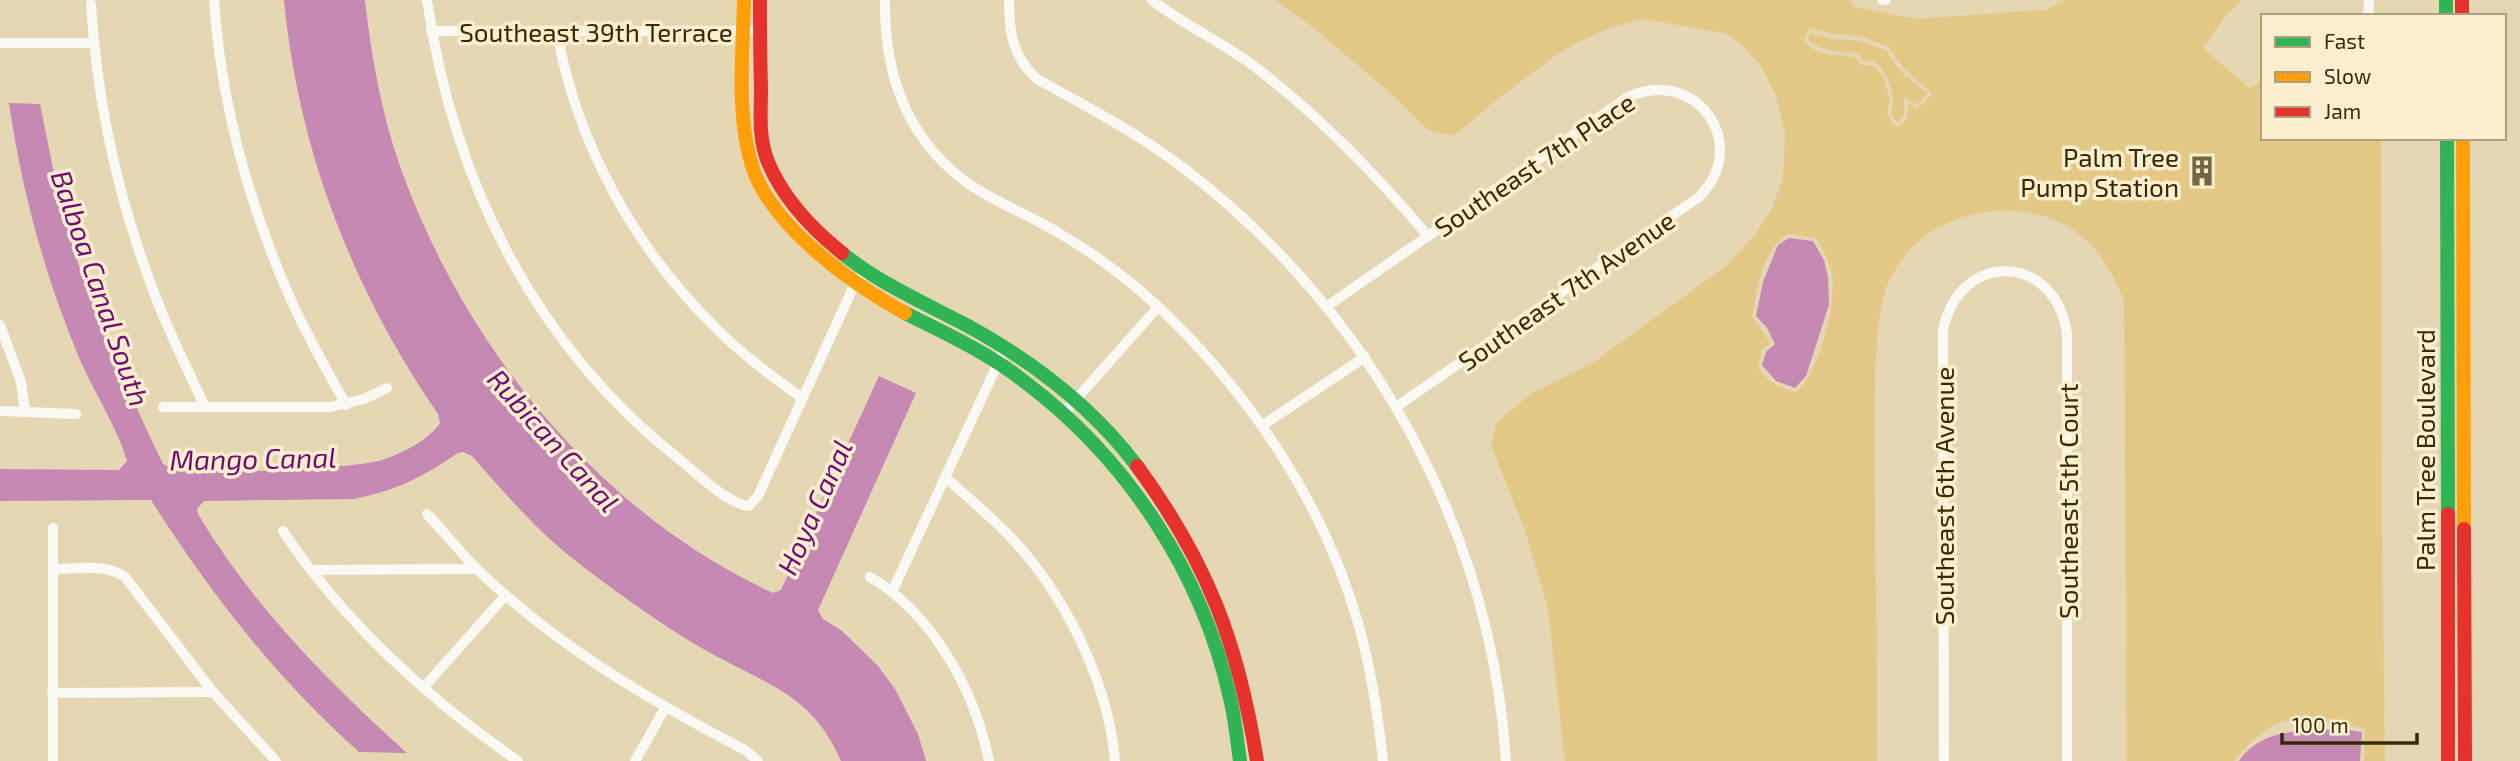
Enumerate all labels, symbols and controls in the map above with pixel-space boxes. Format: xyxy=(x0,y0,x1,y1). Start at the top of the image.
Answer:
legend xyxy=(2261,14,2506,140)
street label: Southeast 39th Terrace xyxy=(459,16,733,47)
text: Fast xyxy=(2324,28,2365,53)
text: Slow xyxy=(2324,63,2371,88)
street label: Southeast 7th Place xyxy=(1428,86,1640,242)
text: Jam xyxy=(2324,98,2361,123)
place label: Palm Tree Pump Station xyxy=(2020,141,2179,202)
building icon: Palm Tree Pump Station xyxy=(2185,154,2219,188)
water label: Balboa Canal South xyxy=(45,165,157,411)
street label: Southeast 7th Avenue xyxy=(1452,204,1680,376)
street label: Palm Tree Boulevard xyxy=(2409,329,2440,571)
water label: Rubican Canal xyxy=(481,362,627,518)
street label: Southeast 6th Avenue xyxy=(1928,367,1959,625)
street label: Southeast 5th Court xyxy=(2052,383,2083,619)
water label: Hoya Canal xyxy=(769,434,859,580)
water label: Mango Canal xyxy=(169,440,337,476)
scale bar xyxy=(2282,702,2417,746)
text: 100 m xyxy=(2292,712,2349,737)

